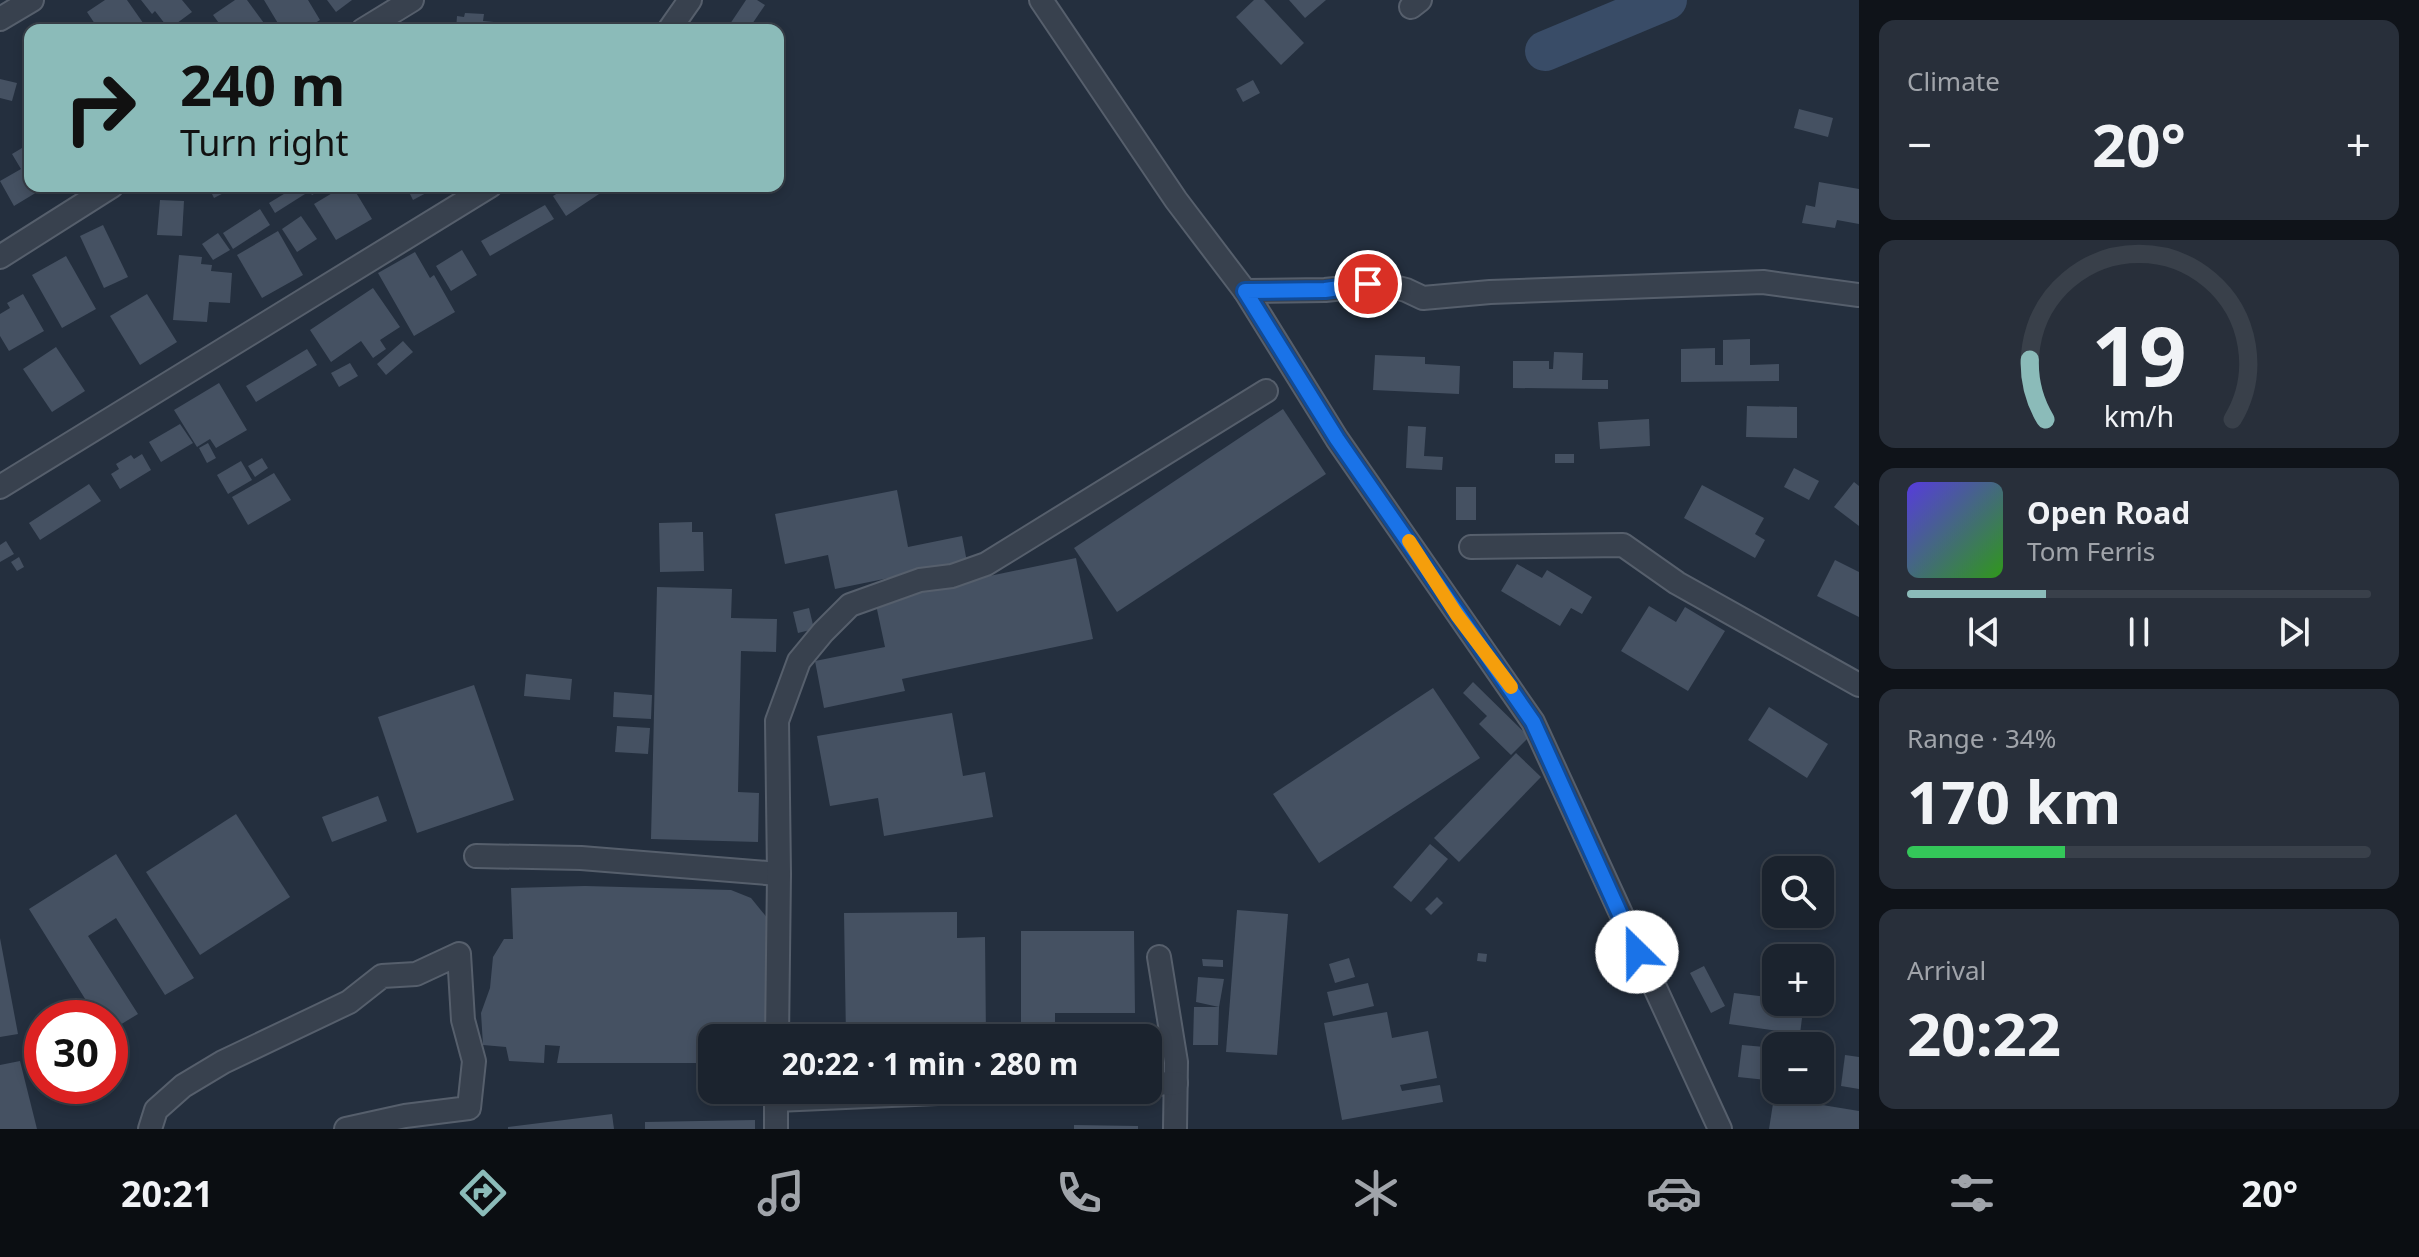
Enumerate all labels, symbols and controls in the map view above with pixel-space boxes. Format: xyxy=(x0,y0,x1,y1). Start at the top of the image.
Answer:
text: 240 m xyxy=(180,46,345,122)
icon: right xyxy=(48,56,152,160)
text: Climate xyxy=(1907,63,2000,99)
text: 20° xyxy=(2092,103,2186,185)
text: − xyxy=(1907,114,1932,174)
text: + xyxy=(2346,114,2371,174)
text: Turn right xyxy=(180,118,348,167)
pin xyxy=(1334,250,1402,318)
icon: arrive xyxy=(1346,262,1390,306)
text: 19 xyxy=(2091,297,2187,410)
text: km/h xyxy=(2104,396,2174,435)
text: Open Road xyxy=(2027,492,2190,533)
text: Tom Ferris xyxy=(2027,533,2155,569)
icon: previous xyxy=(1962,610,2006,654)
icon: pause xyxy=(2117,610,2161,654)
icon: next xyxy=(2272,610,2316,654)
text: Range · 34% xyxy=(1907,720,2056,756)
text: 170 km xyxy=(1907,760,2121,842)
map controls xyxy=(1762,856,1834,1104)
button: search xyxy=(1762,856,1834,928)
position arrow xyxy=(1595,910,1679,994)
button: + xyxy=(1762,944,1834,1016)
text: Arrival xyxy=(1907,952,1986,988)
text: 20:22 xyxy=(1907,992,2061,1074)
speed limit sign: 30 xyxy=(24,1000,128,1104)
button: − xyxy=(1762,1032,1834,1104)
text: 20:22 · 1 min · 280 m xyxy=(782,1043,1078,1084)
icon: directions xyxy=(455,1165,511,1221)
icon: music xyxy=(753,1165,809,1221)
icon: phone xyxy=(1051,1165,1107,1221)
icon: climate xyxy=(1348,1165,1404,1221)
icon: car xyxy=(1646,1165,1702,1221)
icon: filters xyxy=(1944,1165,2000,1221)
text: 20:21 xyxy=(121,1169,213,1218)
text: 20° xyxy=(2242,1169,2298,1218)

